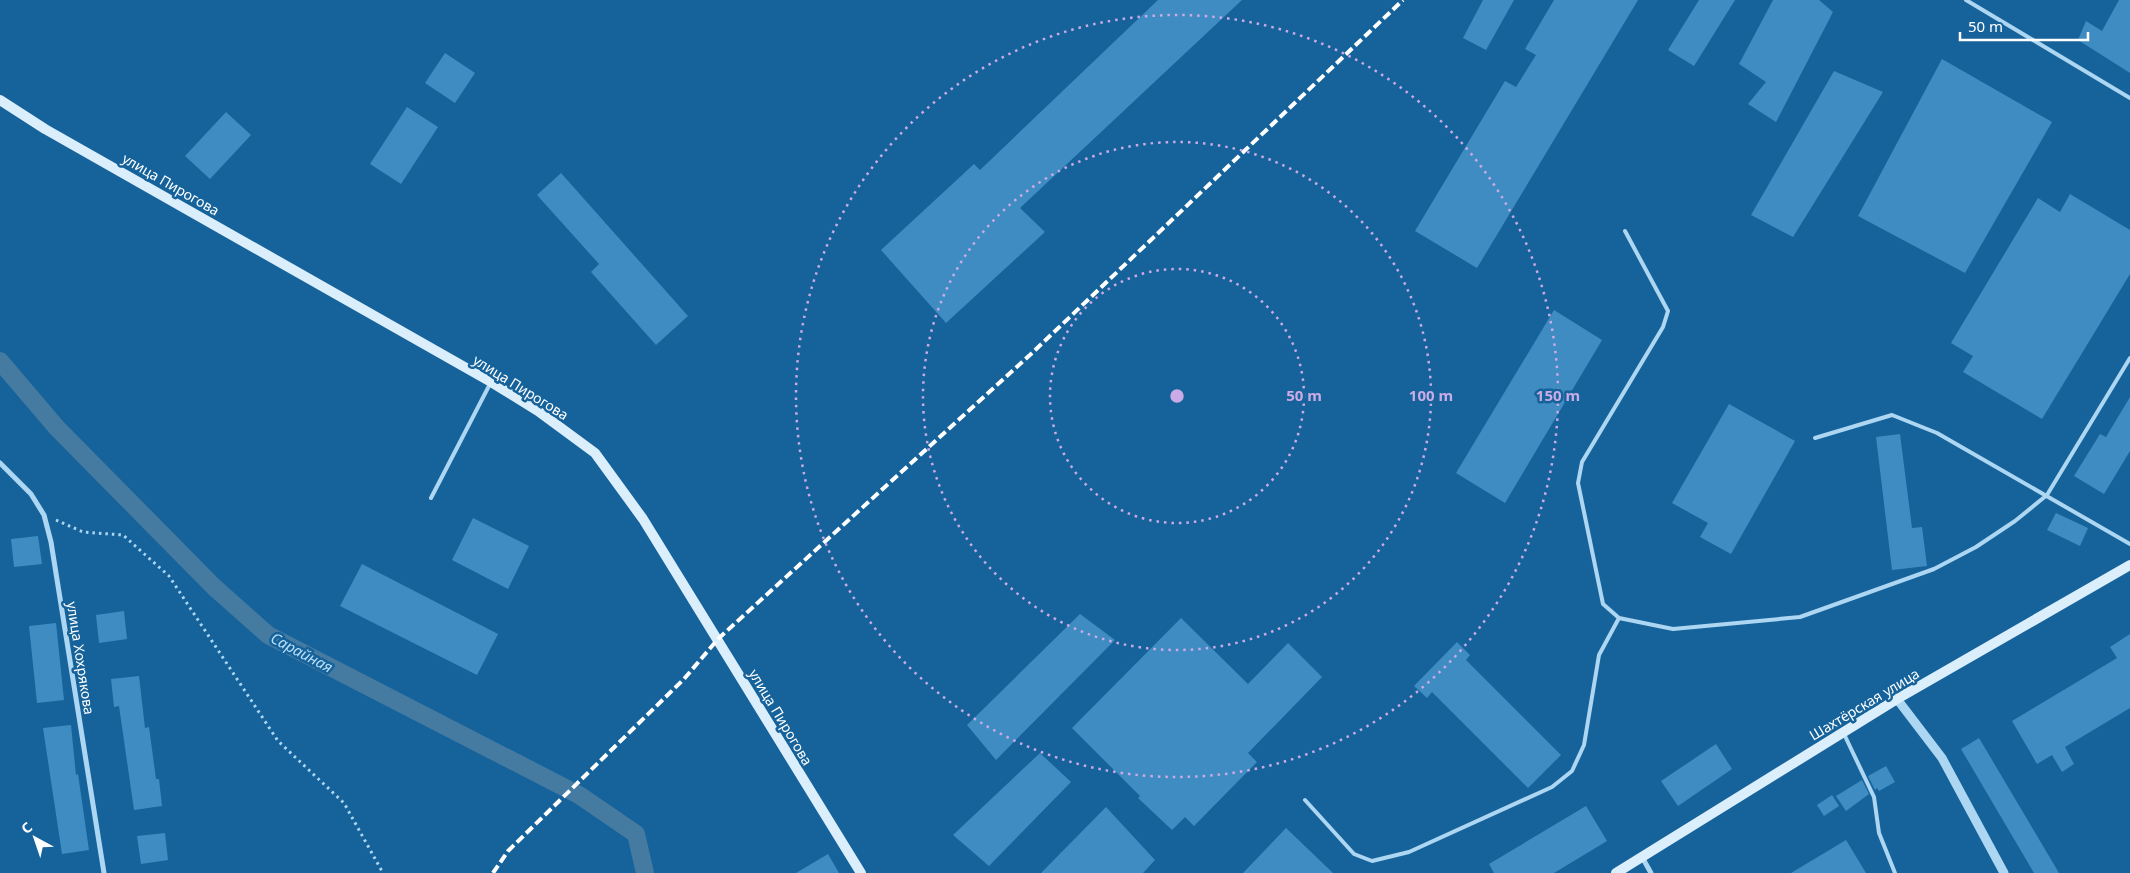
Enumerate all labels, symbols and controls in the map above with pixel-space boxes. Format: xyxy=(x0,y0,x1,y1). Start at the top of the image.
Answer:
scale bar xyxy=(1960,10,2088,42)
text: 50 m xyxy=(1968,16,2003,36)
street label: улица Пирогова xyxy=(119,148,223,220)
street label: улица Пирогова xyxy=(470,350,572,424)
text: 50 m xyxy=(1286,385,1322,405)
text: 100 m xyxy=(1409,385,1453,405)
text: 150 m xyxy=(1536,385,1580,405)
centre of rings xyxy=(1168,387,1186,405)
street label: улица Хохрякова xyxy=(63,600,99,716)
water label: Сарайная xyxy=(268,627,337,677)
street label: Шахтёрская улица xyxy=(1806,664,1922,744)
street label: улица Пирогова xyxy=(745,665,817,769)
north arrow xyxy=(10,813,60,863)
text: С xyxy=(17,817,36,838)

